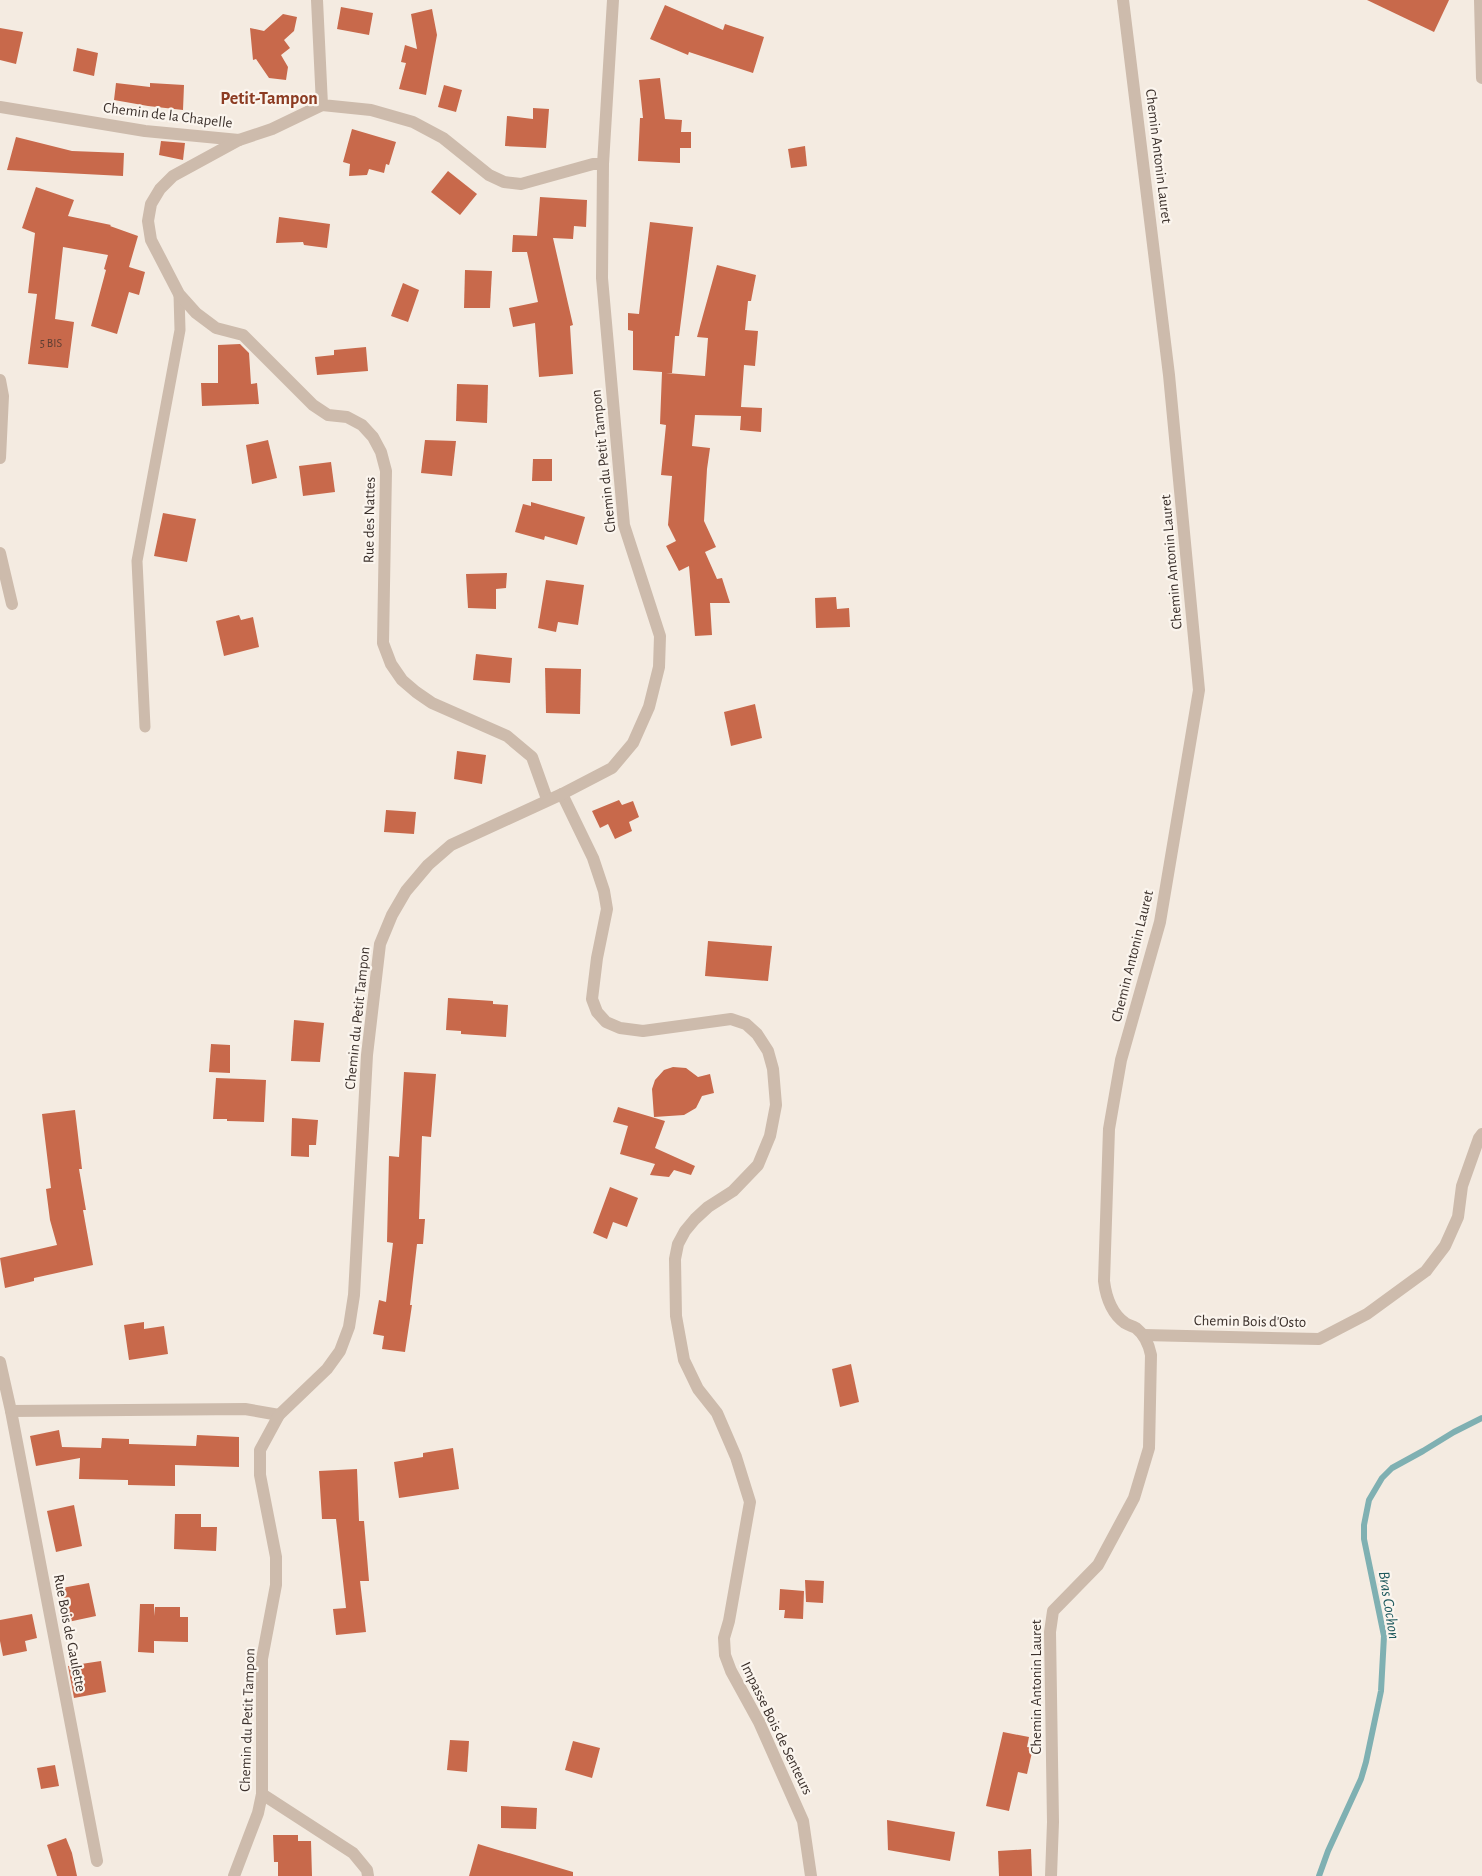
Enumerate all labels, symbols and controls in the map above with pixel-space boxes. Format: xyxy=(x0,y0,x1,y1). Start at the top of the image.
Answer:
street label: Chemin Antonin Lauret xyxy=(1143,88,1174,224)
district label: Petit-Tampon xyxy=(220,90,318,108)
street label: Chemin de la Chapelle xyxy=(102,100,233,131)
house number: 5 BIS xyxy=(40,337,62,349)
street label: Chemin du Petit Tampon xyxy=(589,389,618,533)
street label: Rue des Nattes xyxy=(361,477,378,563)
street label: Chemin Antonin Lauret xyxy=(1158,494,1185,630)
street label: Chemin Antonin Lauret xyxy=(1109,889,1156,1024)
street label: Chemin du Petit Tampon xyxy=(343,946,372,1090)
street label: Chemin Bois d'Osto xyxy=(1194,1313,1306,1330)
water label: Bras Cochon xyxy=(1376,1570,1402,1640)
street label: Rue Bois de Gaulette xyxy=(51,1573,88,1693)
street label: Chemin Antonin Lauret xyxy=(1029,1619,1044,1755)
street label: Chemin du Petit Tampon xyxy=(237,1648,258,1792)
street label: Impasse Bois de Senteurs xyxy=(738,1659,815,1797)

